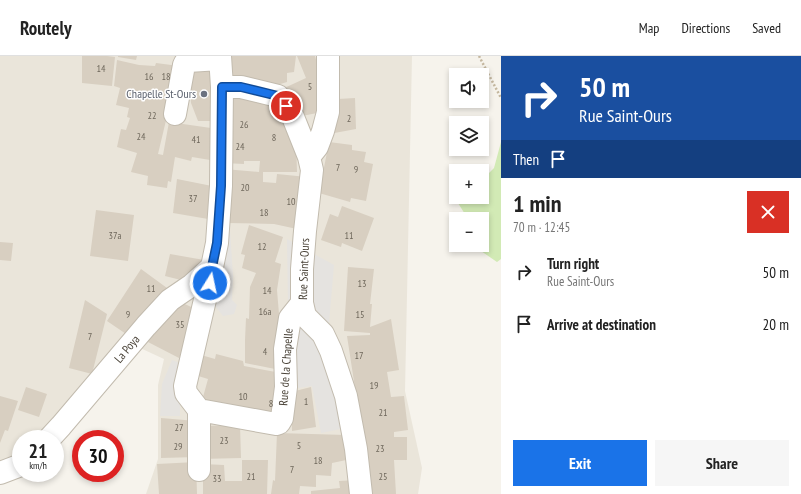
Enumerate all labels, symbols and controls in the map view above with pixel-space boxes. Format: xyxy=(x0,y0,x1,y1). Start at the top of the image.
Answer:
text: Routely xyxy=(20,16,72,40)
text: Map xyxy=(639,19,659,37)
text: Directions xyxy=(681,19,730,37)
text: Saved xyxy=(752,19,781,37)
house number: 14 xyxy=(97,62,106,75)
map controls xyxy=(449,68,489,252)
button: sound xyxy=(449,68,489,108)
text: 50 m xyxy=(579,68,630,105)
house number: 16 xyxy=(145,70,154,83)
house number: 18 xyxy=(162,70,171,83)
icon: right xyxy=(513,72,565,124)
house number: 5 xyxy=(308,80,312,93)
place label: Chapelle St-Ours xyxy=(126,86,196,101)
marker: Chapelle St-Ours xyxy=(199,89,209,99)
pin xyxy=(269,89,303,123)
icon: arrive xyxy=(275,95,297,117)
text: Rue Saint-Ours xyxy=(579,104,672,127)
house number: 22 xyxy=(148,109,157,122)
house number: 2 xyxy=(347,112,351,125)
button: layers xyxy=(449,116,489,156)
house number: 26 xyxy=(240,118,249,131)
house number: 24 xyxy=(137,130,146,143)
house number: 8 xyxy=(272,131,276,144)
house number: 41 xyxy=(192,133,201,146)
house number: 24 xyxy=(236,140,245,153)
icon: arrive xyxy=(547,148,569,170)
text: Then xyxy=(513,150,539,169)
house number: 7 xyxy=(336,161,340,174)
house number: 9 xyxy=(354,163,358,176)
button: + xyxy=(449,164,489,204)
house number: 20 xyxy=(241,181,250,194)
text: 1 min xyxy=(513,188,561,219)
button: close xyxy=(747,191,789,233)
house number: 37 xyxy=(189,192,198,205)
house number: 10 xyxy=(287,195,296,208)
house number: 18 xyxy=(260,206,269,219)
button: − xyxy=(449,212,489,252)
text: 70 m · 12:45 xyxy=(513,219,570,236)
house number: 37a xyxy=(109,229,121,242)
house number: 11 xyxy=(345,229,354,242)
street label: Rue Saint-Ours xyxy=(295,238,312,300)
house number: 12 xyxy=(258,240,267,253)
text: Turn right xyxy=(547,254,599,273)
icon: right xyxy=(513,261,535,283)
position arrow xyxy=(189,262,231,304)
text: 50 m xyxy=(763,263,789,282)
text: Rue Saint-Ours xyxy=(547,273,614,290)
house number: 13 xyxy=(358,277,367,290)
house number: 11 xyxy=(147,282,156,295)
house number: 14 xyxy=(263,284,272,297)
house number: 16a xyxy=(259,305,272,318)
house number: 9 xyxy=(126,308,130,321)
house number: 15 xyxy=(356,308,365,321)
icon: arrive xyxy=(513,313,535,335)
text: Arrive at destination xyxy=(547,315,656,334)
text: 20 m xyxy=(763,315,789,334)
house number: 35 xyxy=(176,318,185,331)
street label: Rue de la Chapelle xyxy=(275,328,296,406)
house number: 7 xyxy=(88,330,92,343)
street label: La Poya xyxy=(111,332,143,366)
house number: 4 xyxy=(263,345,268,358)
house number: 17 xyxy=(355,349,364,362)
house number: 19 xyxy=(370,379,379,392)
house number: 10 xyxy=(239,390,248,403)
house number: 1 xyxy=(304,395,308,408)
house number: 8 xyxy=(269,397,273,410)
house number: 21 xyxy=(379,406,388,419)
house number: 27 xyxy=(175,421,184,434)
speed limit sign: 30 xyxy=(72,430,124,482)
house number: 23 xyxy=(220,434,229,447)
text: 21 xyxy=(28,438,48,464)
house number: 5 xyxy=(297,439,301,452)
house number: 29 xyxy=(174,440,183,453)
button: Exit xyxy=(513,440,647,486)
button: Share xyxy=(655,440,789,486)
house number: 23 xyxy=(376,442,385,455)
house number: 18 xyxy=(314,454,323,467)
text: km/h xyxy=(29,459,47,472)
house number: 7 xyxy=(290,463,294,476)
house number: 21 xyxy=(247,470,256,483)
house number: 25 xyxy=(379,470,388,483)
house number: 33 xyxy=(213,472,222,485)

